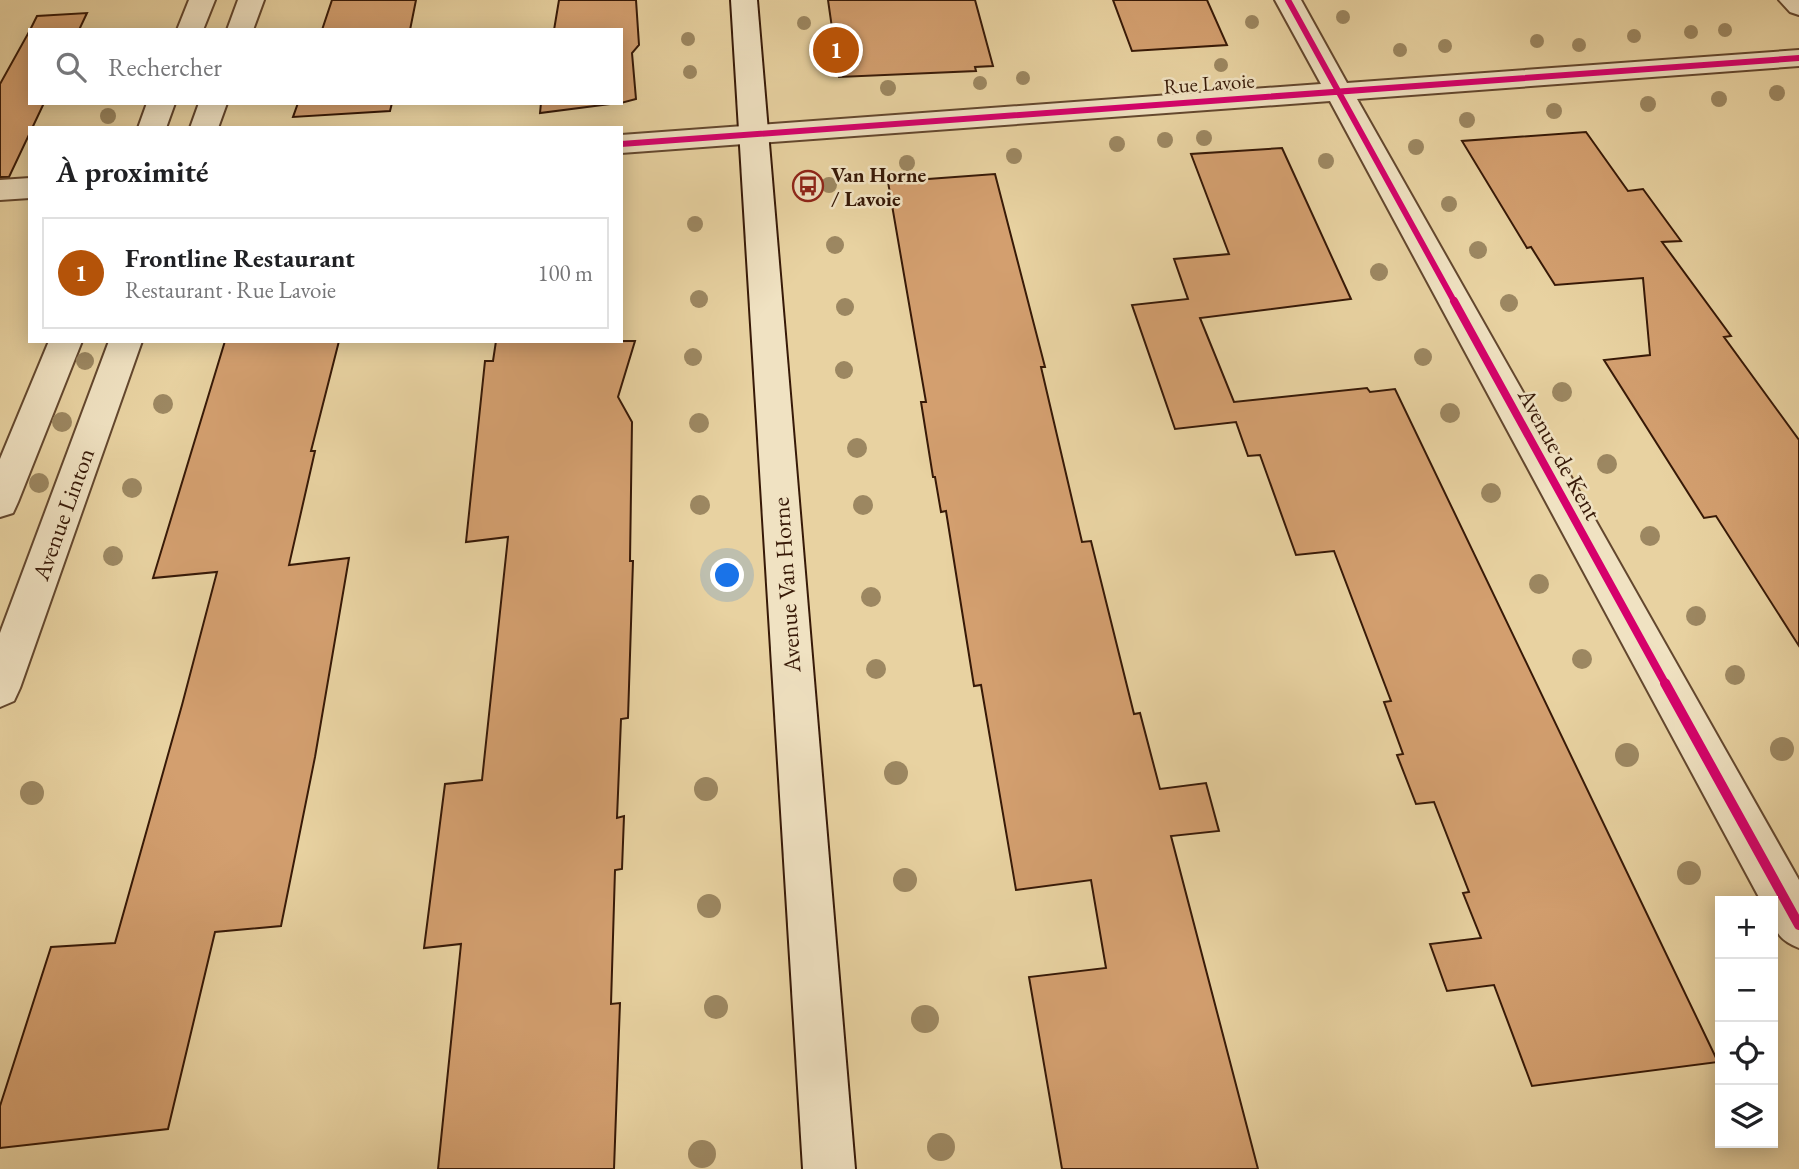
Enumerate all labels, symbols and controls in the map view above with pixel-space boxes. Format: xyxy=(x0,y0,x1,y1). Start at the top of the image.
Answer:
pin: 1 xyxy=(813,24,859,76)
search box xyxy=(28,28,623,105)
icon: search xyxy=(52,48,90,86)
text: Rechercher xyxy=(108,50,222,84)
street label: Rue Lavoie xyxy=(1163,66,1255,100)
text: À proximité xyxy=(56,152,208,191)
place label: Van Horne / Lavoie xyxy=(831,161,927,212)
bus stop icon: Van Horne / Lavoie xyxy=(791,169,825,203)
text: Frontline Restaurant xyxy=(125,241,355,275)
text: 1 xyxy=(75,258,87,288)
text: 100 m xyxy=(537,258,593,288)
text: Restaurant · Rue Lavoie xyxy=(125,275,336,305)
street label: Avenue de Kent xyxy=(1511,382,1609,526)
street label: Avenue Linton xyxy=(24,443,101,585)
street label: Avenue Van Horne xyxy=(764,496,808,675)
your location xyxy=(710,558,744,592)
map controls xyxy=(1715,896,1778,1148)
button: + xyxy=(1715,896,1778,959)
button: − xyxy=(1715,959,1778,1022)
button: locate xyxy=(1715,1022,1778,1085)
button: layers xyxy=(1715,1085,1778,1148)

